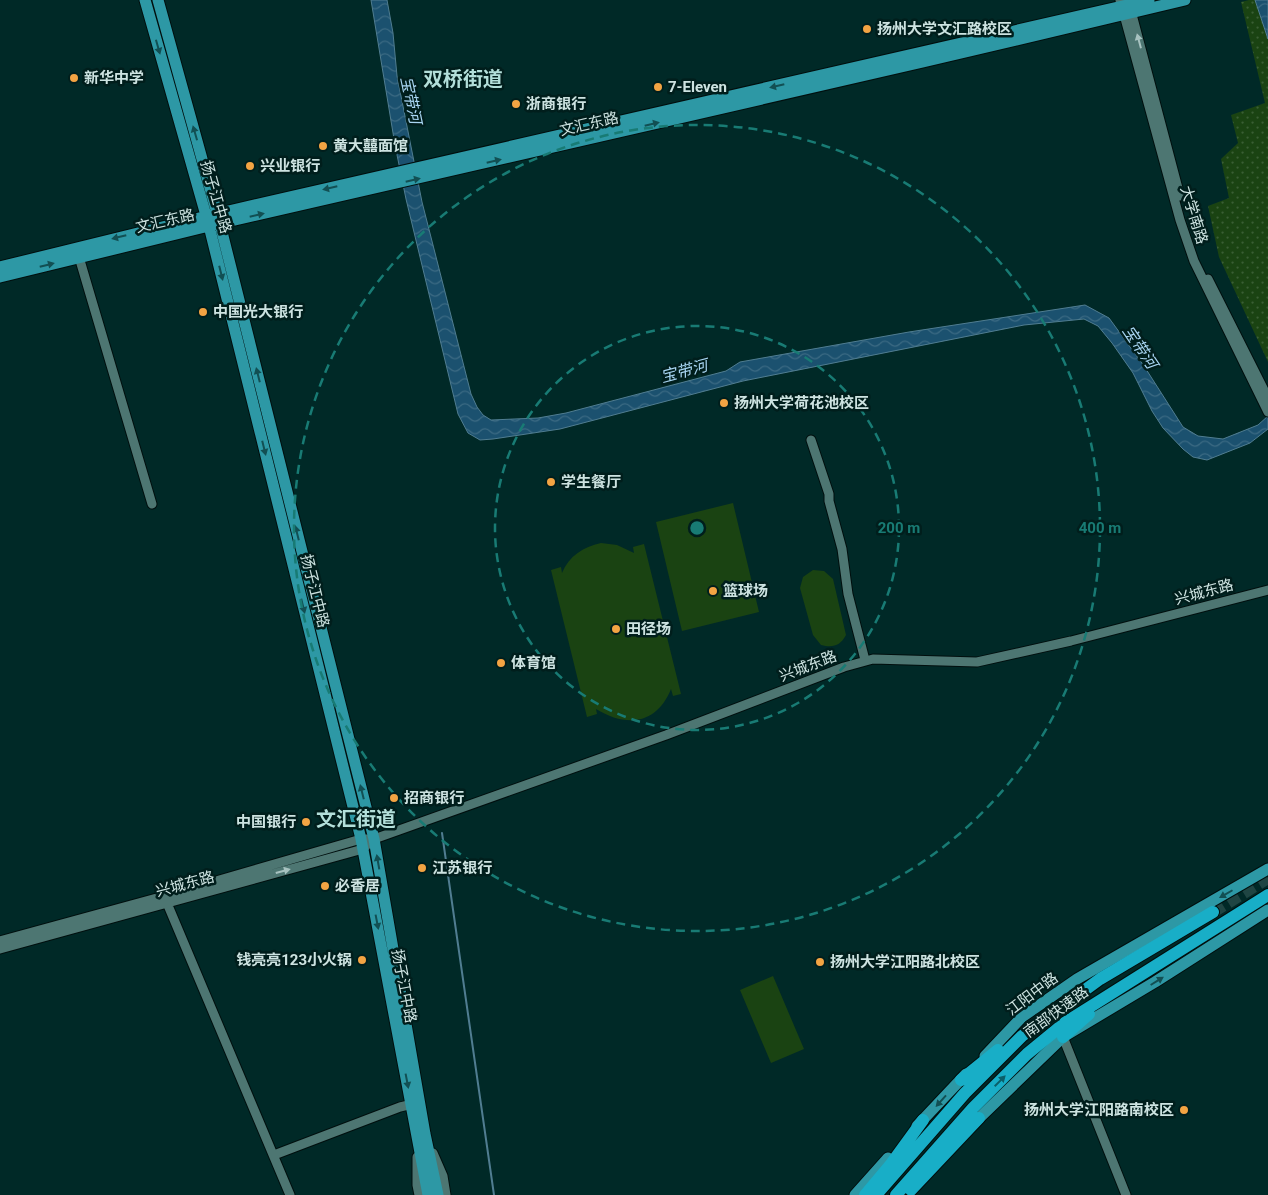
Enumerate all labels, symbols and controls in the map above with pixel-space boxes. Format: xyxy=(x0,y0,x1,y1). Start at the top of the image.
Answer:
place label: 扬州大学文汇路校区 xyxy=(877,20,1012,38)
marker: 扬州大学文汇路校区 xyxy=(861,23,873,35)
one-way arrow xyxy=(1135,34,1143,49)
one-way arrow xyxy=(154,39,162,54)
district label: 双桥街道 xyxy=(423,67,503,91)
place label: 新华中学 xyxy=(84,69,144,87)
marker: 新华中学 xyxy=(68,72,80,84)
water label: 宝带河 xyxy=(397,75,426,128)
place label: 7-Eleven xyxy=(668,78,727,96)
marker: 7-Eleven xyxy=(652,81,664,93)
one-way arrow xyxy=(770,82,785,90)
place label: 浙商银行 xyxy=(526,95,586,113)
marker: 浙商银行 xyxy=(510,98,522,110)
street label: 文汇东路 xyxy=(558,108,620,140)
one-way arrow xyxy=(645,120,660,128)
one-way arrow xyxy=(190,125,198,140)
place label: 黄大囍面馆 xyxy=(333,137,408,155)
marker: 黄大囍面馆 xyxy=(317,140,329,152)
place label: 兴业银行 xyxy=(260,157,320,175)
one-way arrow xyxy=(487,157,502,165)
street label: 扬子江中路 xyxy=(197,158,235,236)
marker: 兴业银行 xyxy=(244,160,256,172)
one-way arrow xyxy=(405,176,420,184)
one-way arrow xyxy=(322,184,337,192)
street label: 大学南路 xyxy=(1177,184,1211,246)
street label: 文汇东路 xyxy=(134,205,196,237)
one-way arrow xyxy=(249,211,265,219)
one-way arrow xyxy=(111,233,126,241)
one-way arrow xyxy=(40,261,55,269)
one-way arrow xyxy=(217,266,225,281)
place label: 中国光大银行 xyxy=(213,303,303,321)
marker: 中国光大银行 xyxy=(197,306,209,318)
water label: 宝带河 xyxy=(1119,322,1163,375)
water label: 宝带河 xyxy=(658,355,713,386)
one-way arrow xyxy=(254,368,262,383)
place label: 扬州大学荷花池校区 xyxy=(734,394,869,412)
marker: 扬州大学荷花池校区 xyxy=(718,397,730,409)
one-way arrow xyxy=(260,441,268,456)
place label: 学生餐厅 xyxy=(561,473,621,491)
marker: 学生餐厅 xyxy=(545,476,557,488)
centre of rings xyxy=(688,519,706,537)
text: 200 m xyxy=(878,519,920,537)
text: 400 m xyxy=(1079,519,1121,537)
one-way arrow xyxy=(293,525,301,540)
street label: 扬子江中路 xyxy=(297,552,333,630)
street label: 兴城东路 xyxy=(1173,576,1235,608)
place label: 篮球场 xyxy=(723,582,768,600)
marker: 篮球场 xyxy=(707,585,719,597)
one-way arrow xyxy=(299,598,307,613)
place label: 田径场 xyxy=(626,620,671,638)
marker: 田径场 xyxy=(610,623,622,635)
street label: 兴城东路 xyxy=(777,647,839,685)
place label: 体育馆 xyxy=(511,654,556,672)
marker: 体育馆 xyxy=(495,657,507,669)
one-way arrow xyxy=(358,785,366,800)
place label: 招商银行 xyxy=(404,789,464,807)
marker: 招商银行 xyxy=(388,792,400,804)
district label: 文汇街道 xyxy=(316,807,396,831)
place label: 中国银行 xyxy=(236,813,296,831)
marker: 中国银行 xyxy=(300,816,312,828)
one-way arrow xyxy=(373,854,381,870)
place label: 江苏银行 xyxy=(432,859,492,877)
marker: 江苏银行 xyxy=(416,862,428,874)
one-way arrow xyxy=(276,867,291,875)
street label: 兴城东路 xyxy=(154,868,216,900)
place label: 必香居 xyxy=(335,877,380,895)
marker: 必香居 xyxy=(319,880,331,892)
one-way arrow xyxy=(1219,889,1232,898)
one-way arrow xyxy=(373,914,381,930)
street label: 扬子江中路 xyxy=(388,947,420,1025)
place label: 钱亮亮123小火锅 xyxy=(236,951,352,969)
place label: 扬州大学江阳路北校区 xyxy=(830,953,980,971)
marker: 钱亮亮123小火锅 xyxy=(356,954,368,966)
marker: 扬州大学江阳路北校区 xyxy=(814,956,826,968)
street label: 江阳中路 xyxy=(1003,969,1061,1019)
one-way arrow xyxy=(1150,976,1163,986)
street label: 南部快速路 xyxy=(1020,983,1092,1041)
one-way arrow xyxy=(403,1074,411,1090)
one-way arrow xyxy=(993,1075,1005,1087)
one-way arrow xyxy=(935,1094,946,1107)
place label: 扬州大学江阳路南校区 xyxy=(1024,1101,1174,1119)
marker: 扬州大学江阳路南校区 xyxy=(1178,1104,1190,1116)

